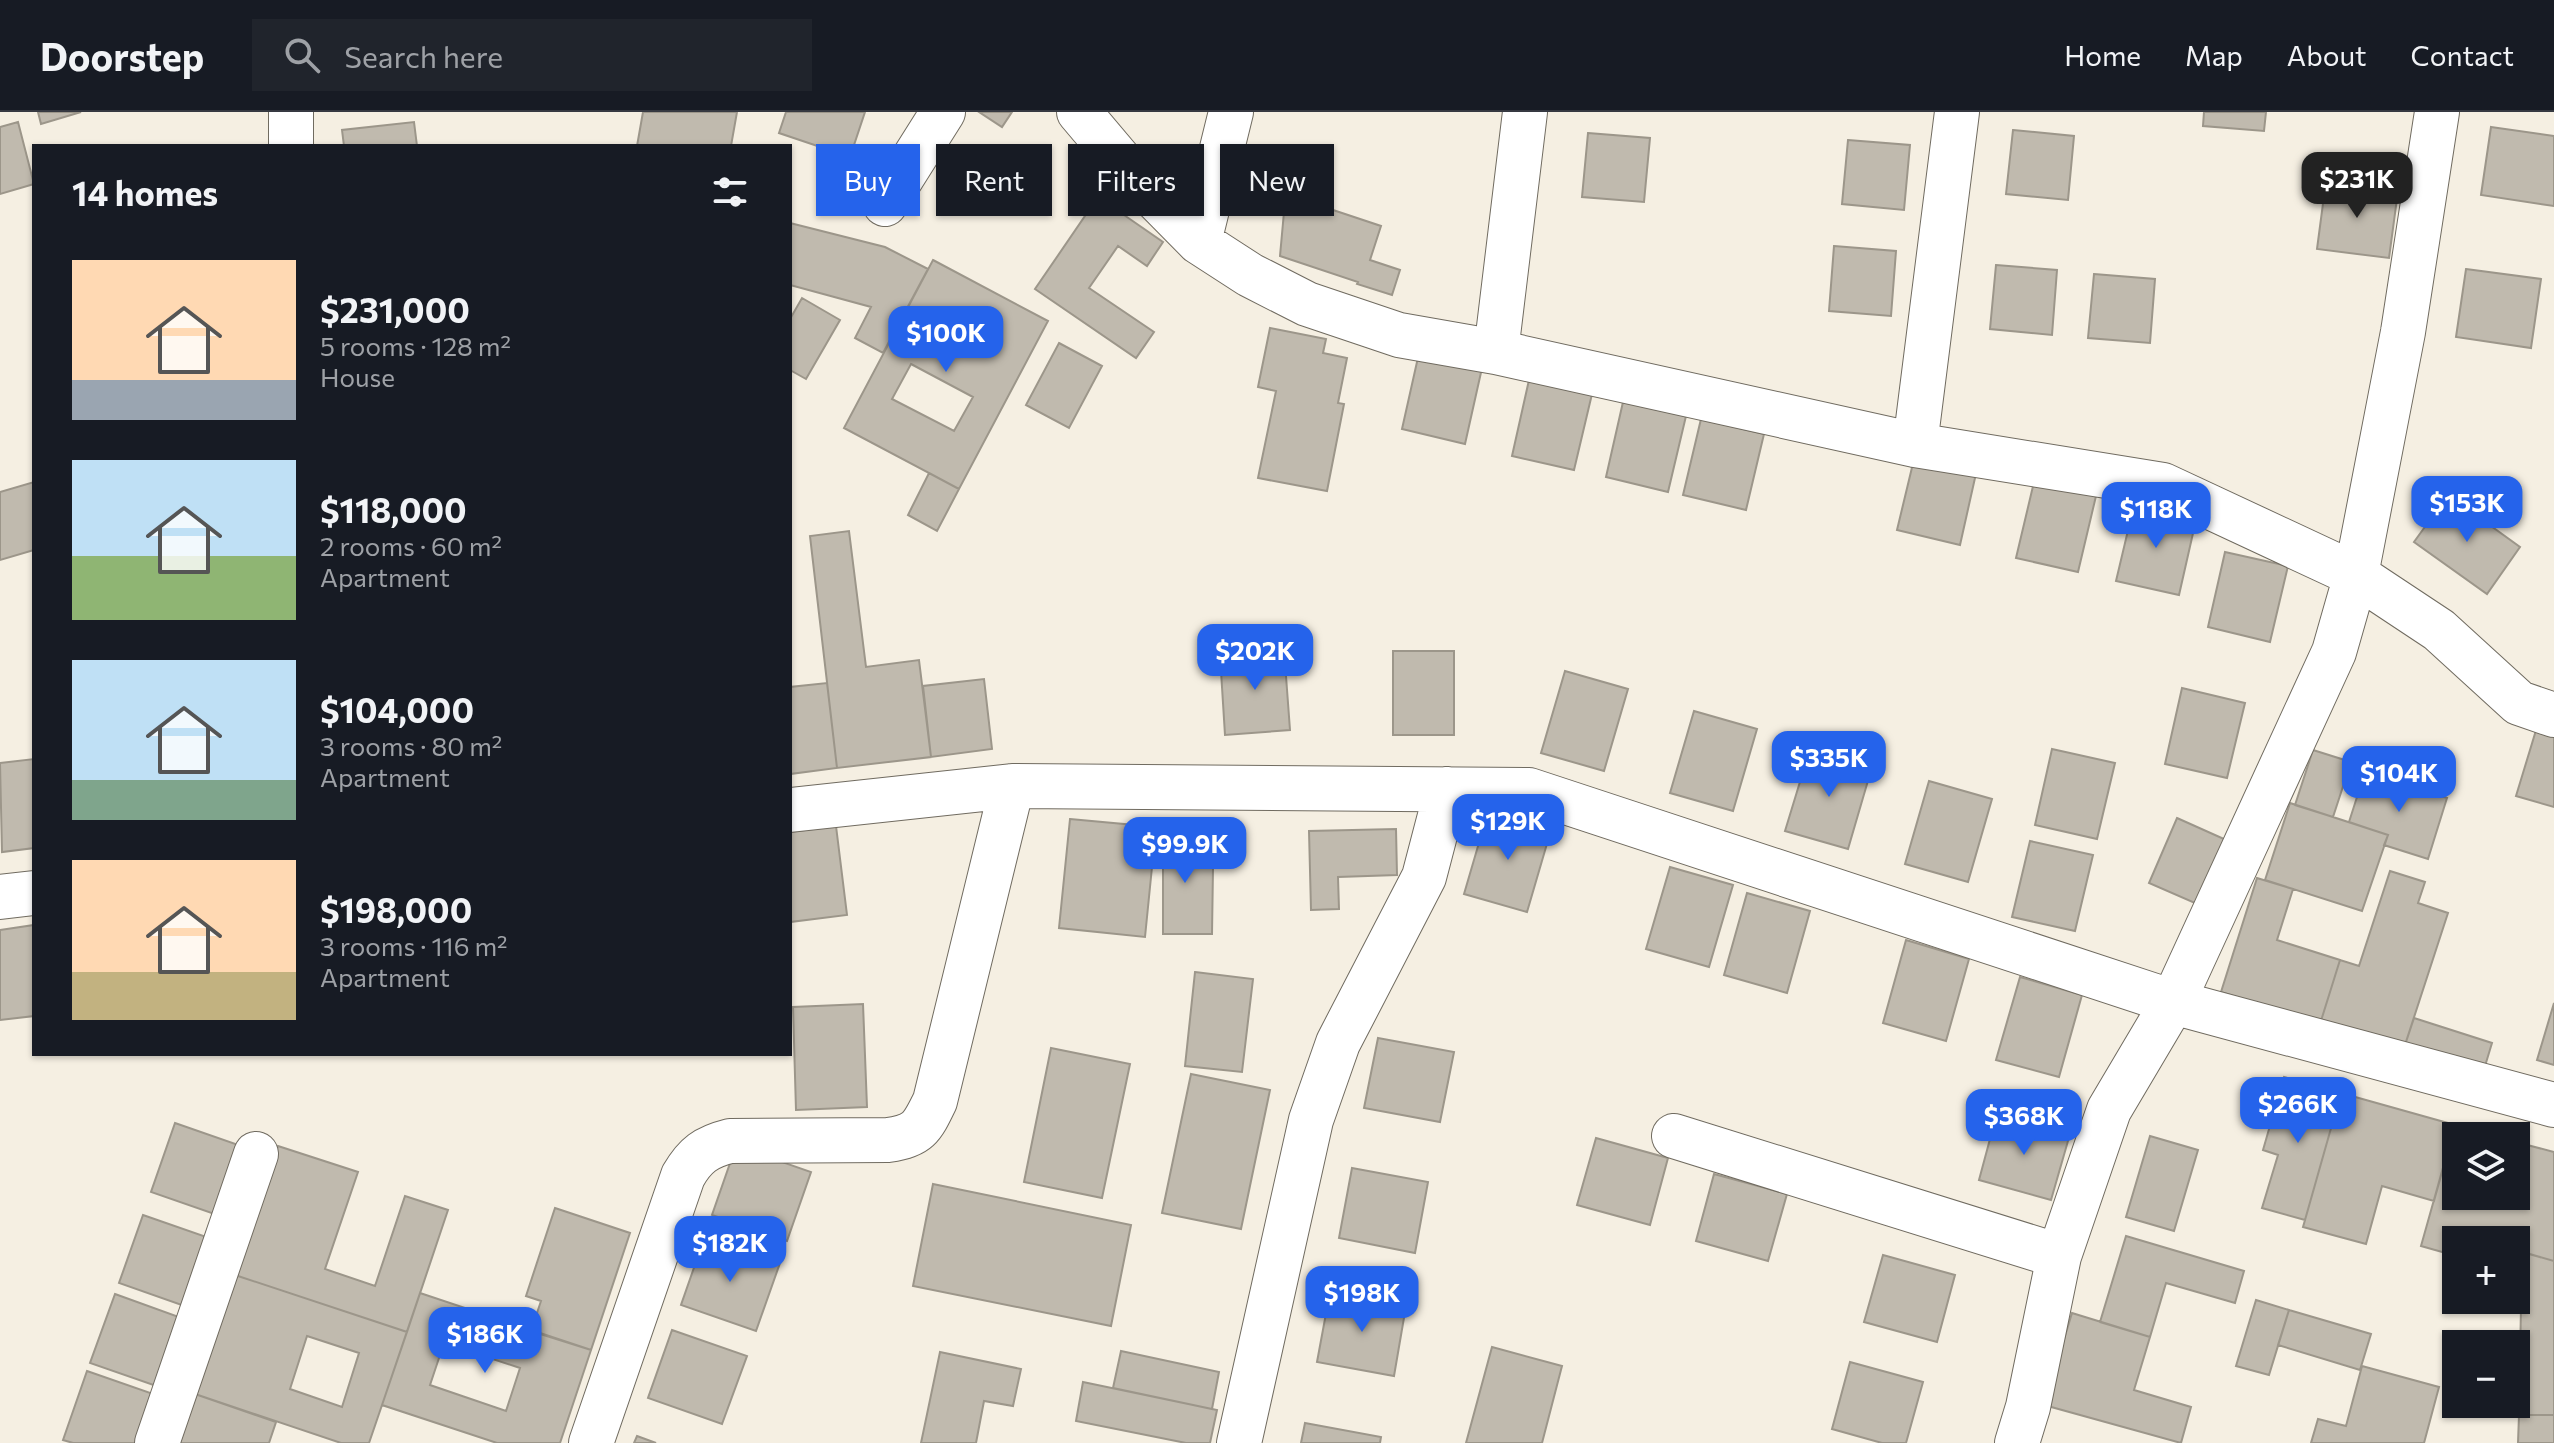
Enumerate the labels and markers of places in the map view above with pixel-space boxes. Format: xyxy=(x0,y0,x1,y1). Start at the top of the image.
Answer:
pin: $231K xyxy=(2301,152,2413,220)
pin: $100K xyxy=(890,306,1002,374)
pin: $153K xyxy=(2411,476,2523,544)
pin: $118K xyxy=(2100,482,2212,550)
pin: $202K xyxy=(1199,624,1311,692)
pin: $335K xyxy=(1773,731,1885,799)
pin: $104K xyxy=(2343,746,2455,814)
pin: $129K xyxy=(1452,794,1564,862)
pin: $99.9K xyxy=(1120,817,1250,885)
pin: $266K xyxy=(2242,1077,2354,1145)
pin: $368K xyxy=(1968,1089,2080,1157)
pin: $182K xyxy=(674,1216,786,1284)
pin: $198K xyxy=(1306,1266,1418,1334)
pin: $186K xyxy=(429,1307,541,1375)

